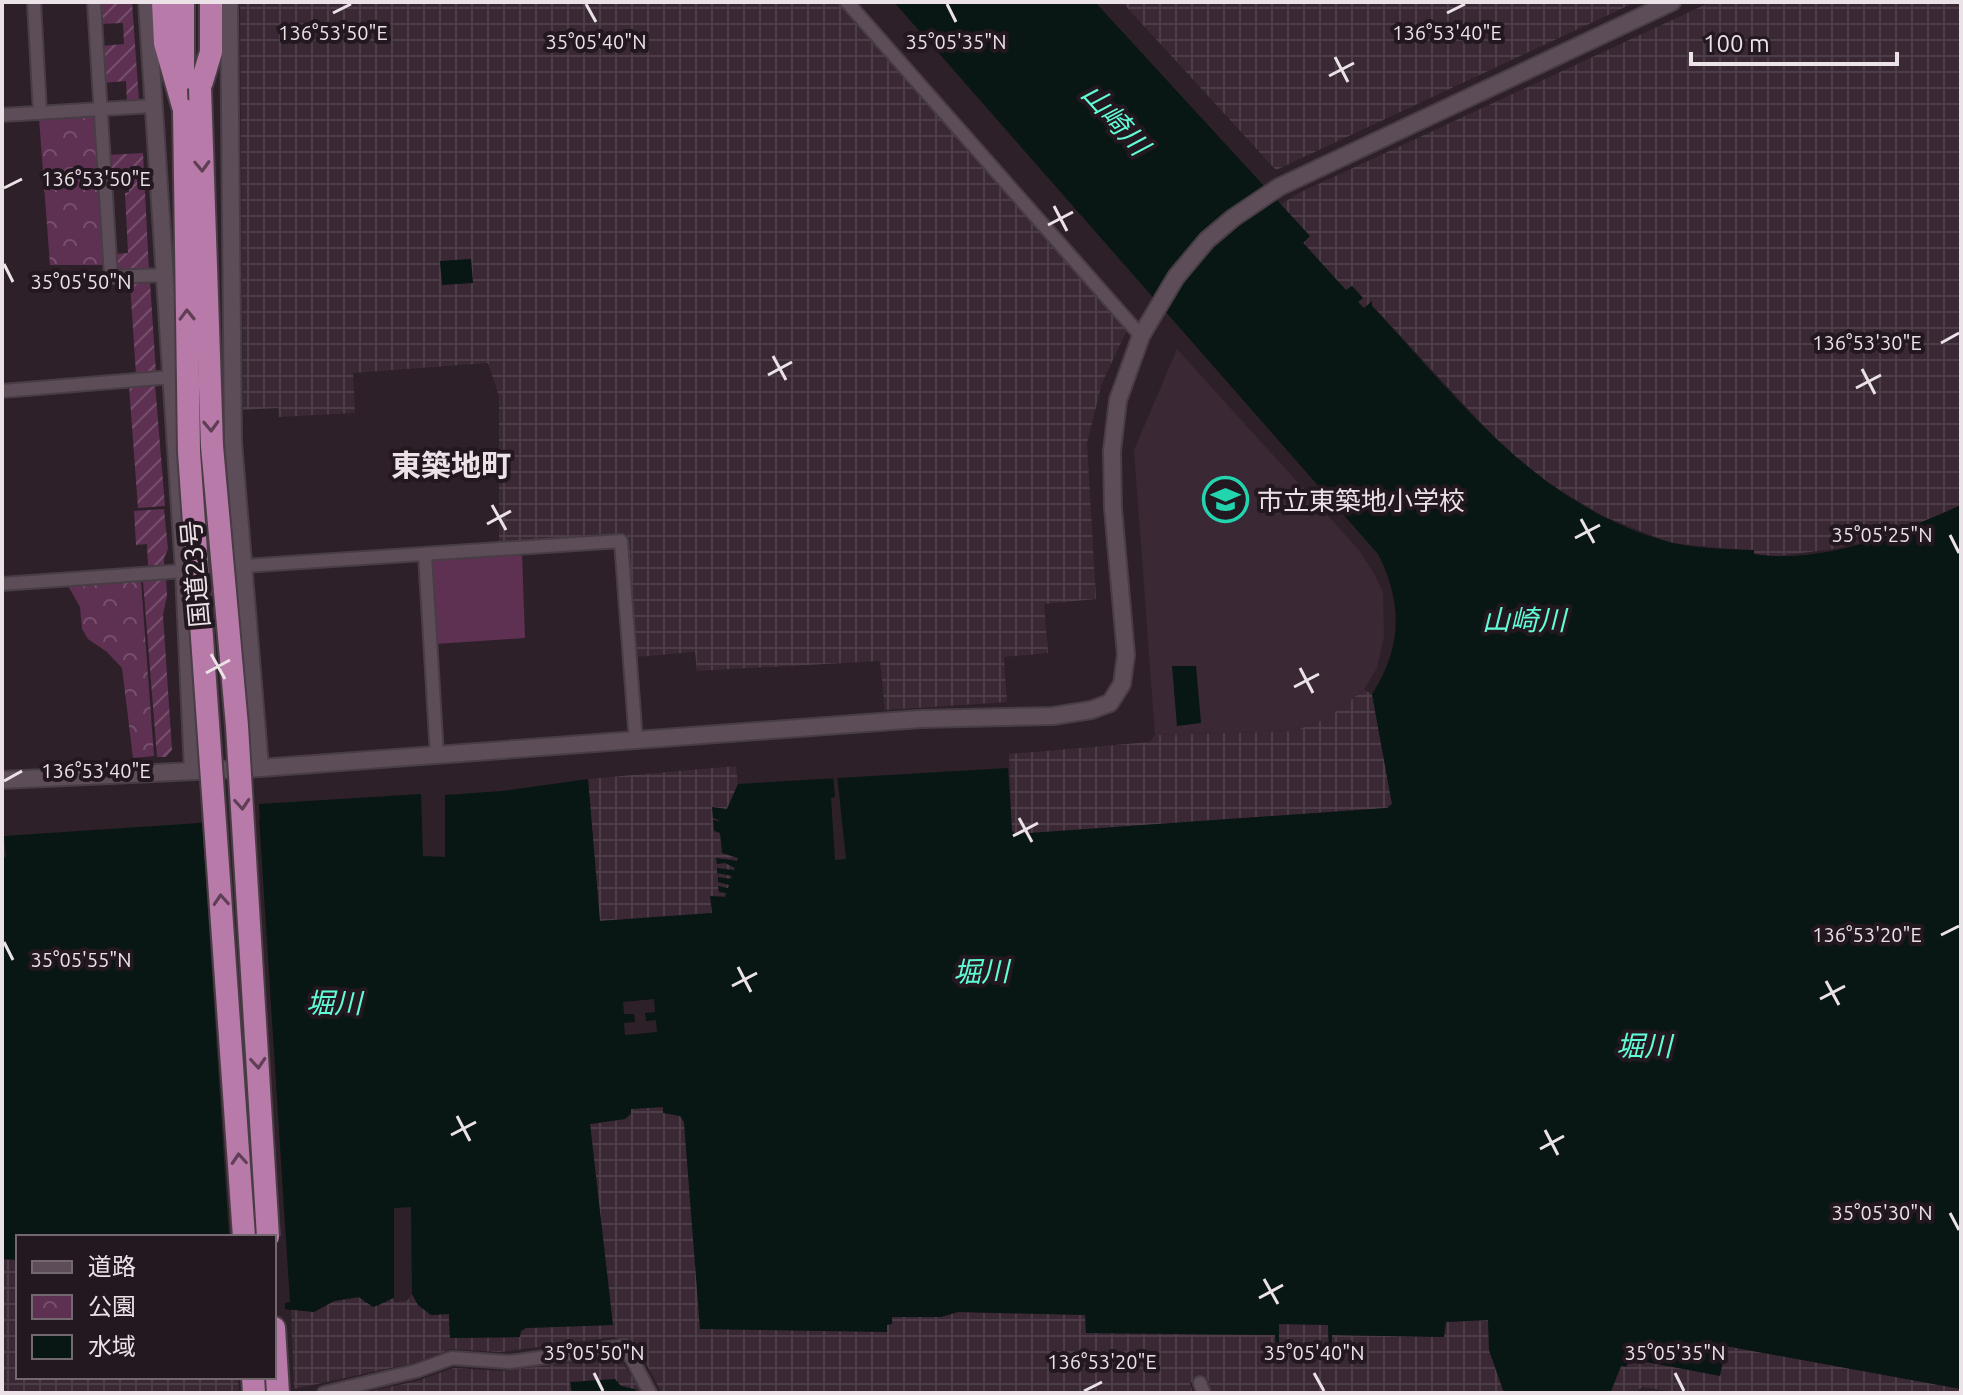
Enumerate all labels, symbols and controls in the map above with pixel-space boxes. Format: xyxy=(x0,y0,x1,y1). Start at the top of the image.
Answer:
scale bar xyxy=(1691,16,1897,66)
text: 136°53'50"E xyxy=(278,21,388,44)
text: 136°53'40"E xyxy=(1392,21,1502,44)
text: 35°05'40"N xyxy=(545,30,647,53)
text: 35°05'35"N xyxy=(905,30,1007,53)
text: 100 m xyxy=(1703,30,1770,57)
water label: 山崎川 xyxy=(1076,77,1158,163)
one-way arrow xyxy=(194,160,211,173)
text: 136°53'50"E xyxy=(41,167,151,190)
text: 35°05'50"N xyxy=(30,270,132,293)
one-way arrow xyxy=(178,308,196,321)
text: 136°53'30"E xyxy=(1812,331,1922,354)
one-way arrow xyxy=(203,420,220,433)
district label: 東築地町 xyxy=(391,448,511,482)
school or university icon: 市立東築地小学校 xyxy=(1202,476,1250,524)
place label: 市立東築地小学校 xyxy=(1257,486,1465,515)
street label: 国道23号 xyxy=(176,519,214,629)
text: 35°05'25"N xyxy=(1831,523,1933,546)
water label: 山崎川 xyxy=(1482,604,1569,635)
text: 136°53'40"E xyxy=(41,759,151,782)
one-way arrow xyxy=(233,798,250,811)
one-way arrow xyxy=(213,893,230,906)
text: 136°53'20"E xyxy=(1812,923,1922,946)
text: 35°05'55"N xyxy=(30,948,132,971)
water label: 堀川 xyxy=(953,955,1012,987)
water label: 堀川 xyxy=(306,987,365,1018)
water label: 堀川 xyxy=(1616,1030,1675,1061)
one-way arrow xyxy=(249,1057,266,1070)
one-way arrow xyxy=(231,1152,248,1165)
text: 35°05'30"N xyxy=(1831,1201,1933,1224)
legend xyxy=(16,1235,276,1379)
text: 道路 xyxy=(88,1253,136,1280)
text: 公園 xyxy=(88,1293,136,1320)
text: 水域 xyxy=(88,1333,136,1360)
text: 35°05'50"N xyxy=(543,1341,645,1364)
text: 35°05'40"N xyxy=(1263,1341,1365,1364)
text: 35°05'35"N xyxy=(1624,1341,1726,1364)
text: 136°53'20"E xyxy=(1047,1350,1157,1373)

